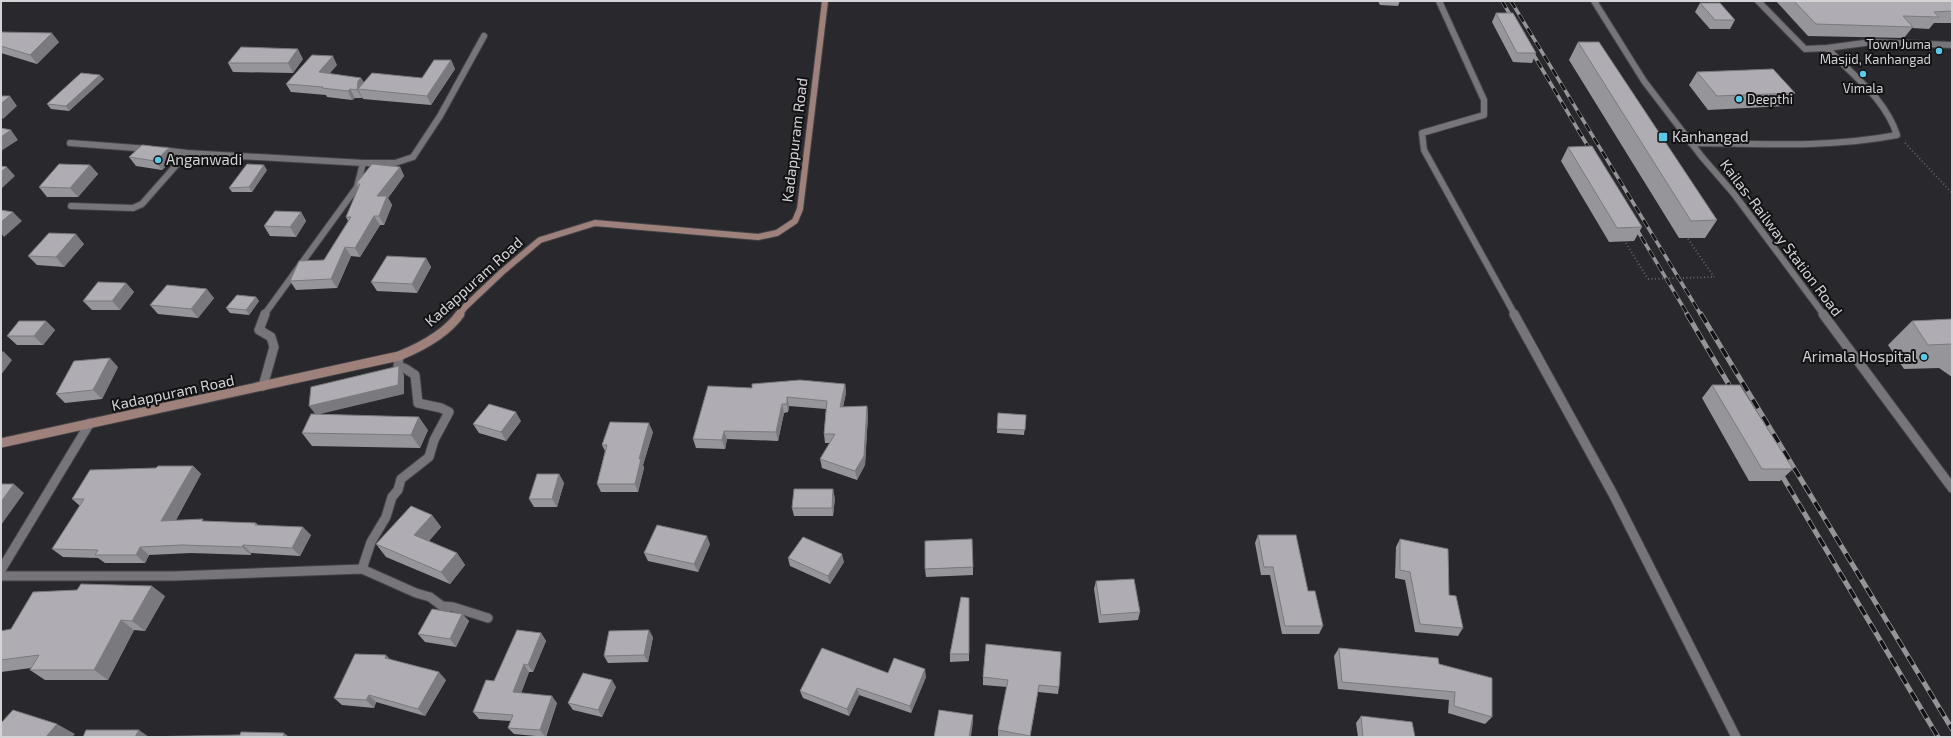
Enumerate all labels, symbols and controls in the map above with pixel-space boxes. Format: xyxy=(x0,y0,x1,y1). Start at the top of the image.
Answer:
place label: Town Juma Masjid, Kanhangad xyxy=(1820,36,1931,67)
marker: Town Juma Masjid, Kanhangad xyxy=(1934,46,1944,56)
marker: Vimala xyxy=(1858,69,1868,79)
street label: Kadappuram Road xyxy=(777,77,811,203)
place label: Vimala xyxy=(1843,80,1883,96)
place label: Deepthi xyxy=(1747,91,1793,107)
marker: Deepthi xyxy=(1734,94,1744,104)
place label: Kanhangad xyxy=(1672,127,1749,145)
marker: Kanhangad xyxy=(1657,131,1669,143)
place label: Anganwadi xyxy=(166,150,242,168)
marker: Anganwadi xyxy=(153,155,163,165)
street label: Kailas-Railway Station Road xyxy=(1717,155,1847,319)
street label: Kadappuram Road xyxy=(421,233,526,330)
place label: Arimala Hospital xyxy=(1803,347,1917,365)
marker: Arimala Hospital xyxy=(1919,352,1929,362)
street label: Kadappuram Road xyxy=(110,370,236,414)

